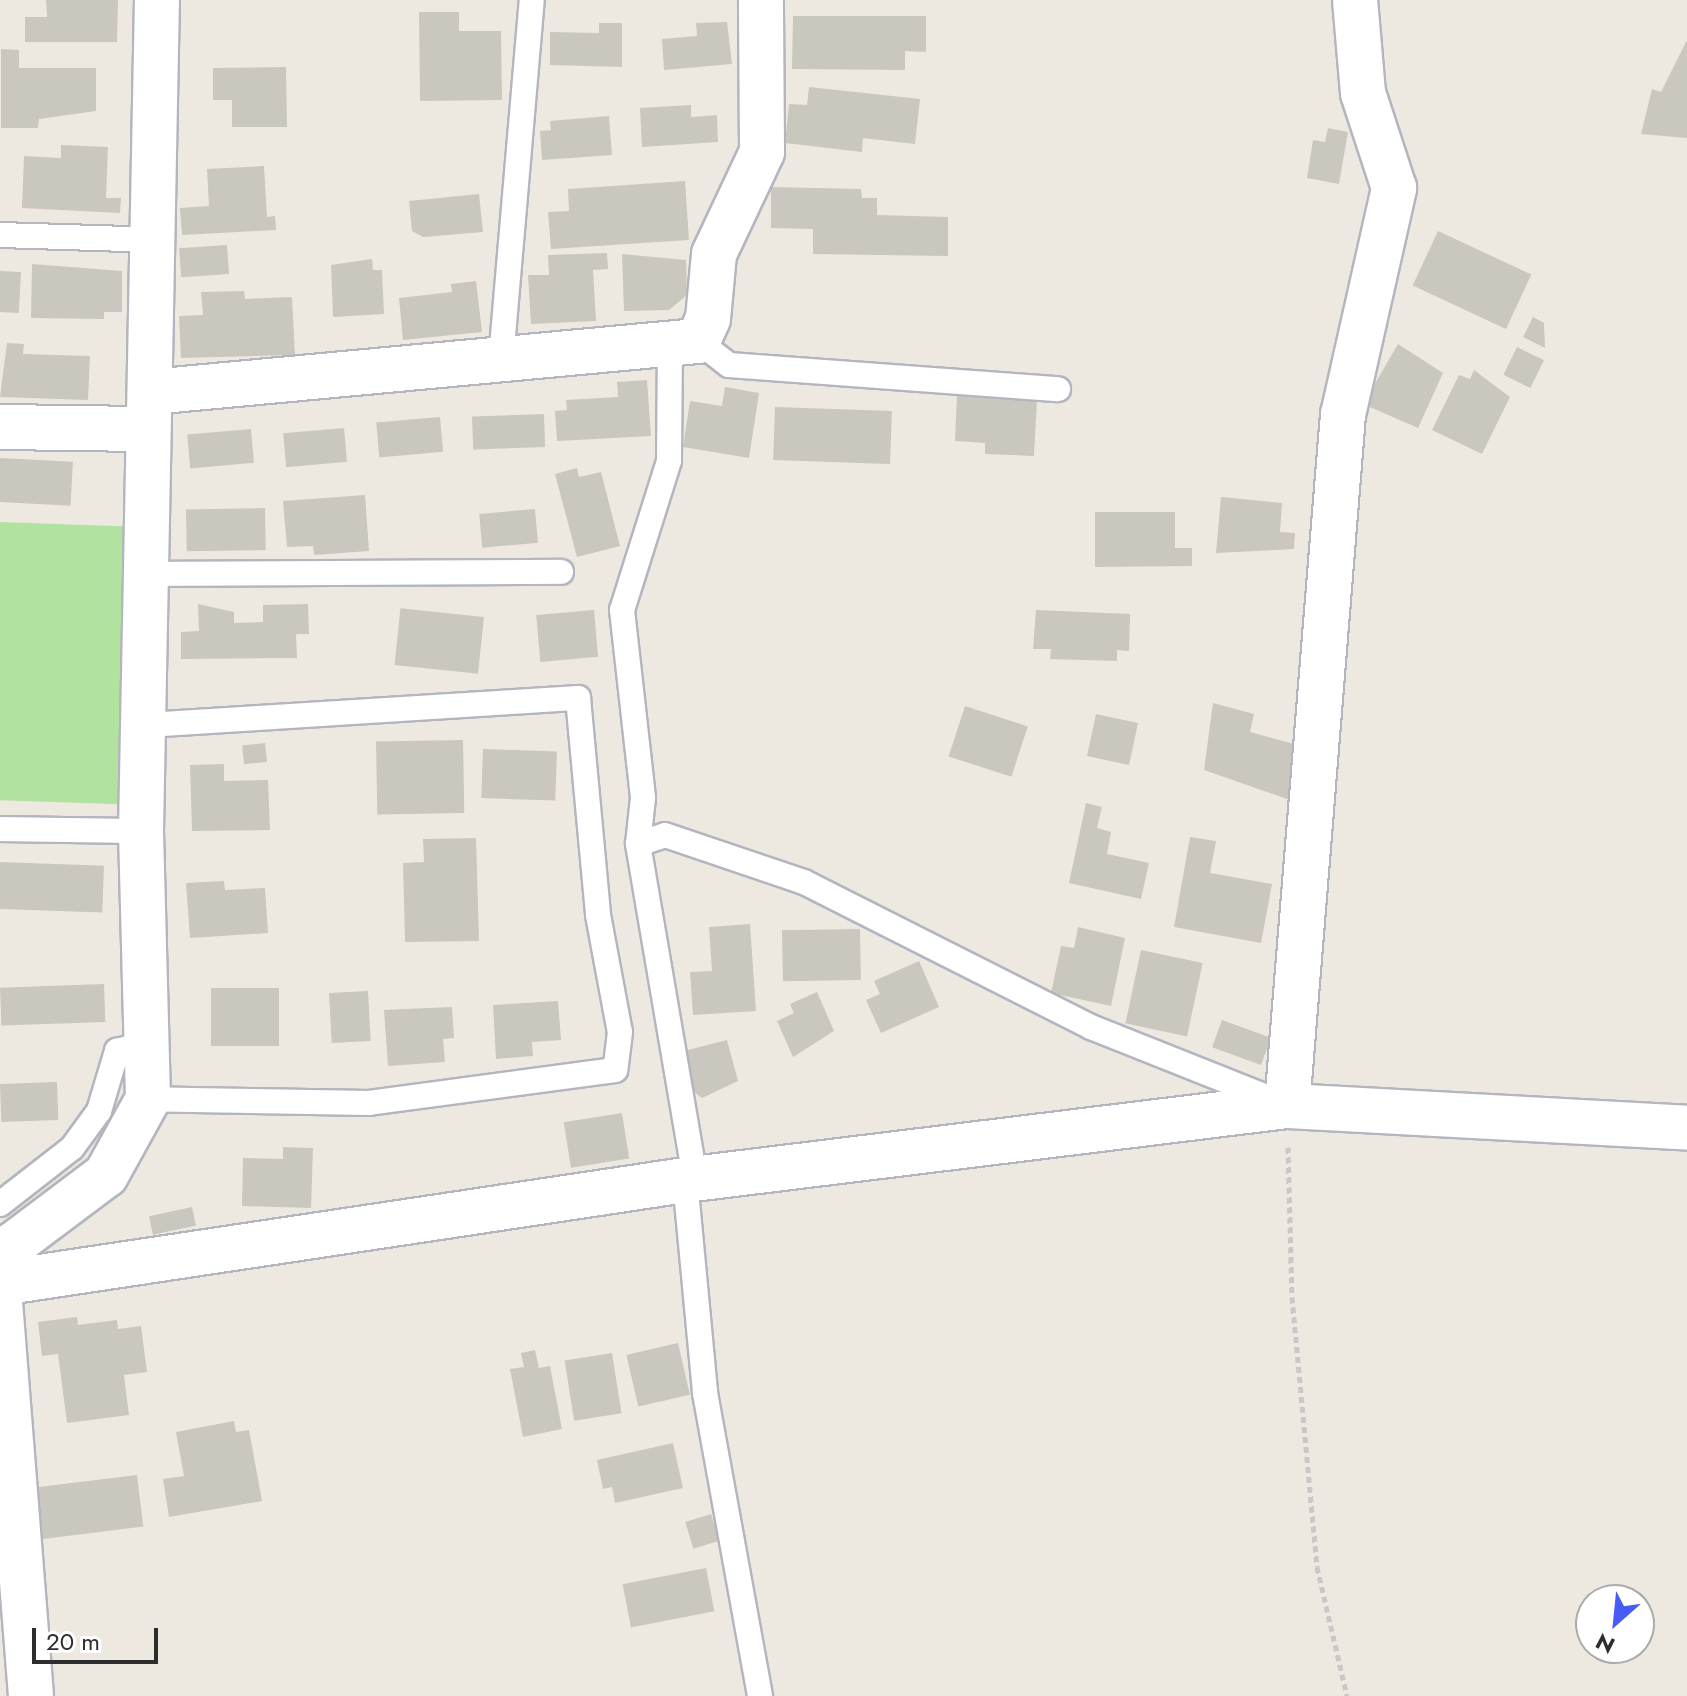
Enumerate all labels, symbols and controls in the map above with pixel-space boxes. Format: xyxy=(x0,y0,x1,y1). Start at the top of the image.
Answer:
north arrow xyxy=(1575,1584,1655,1664)
scale bar xyxy=(36,1612,162,1662)
text: 20 m xyxy=(46,1624,100,1659)
text: N xyxy=(1590,1625,1620,1662)

